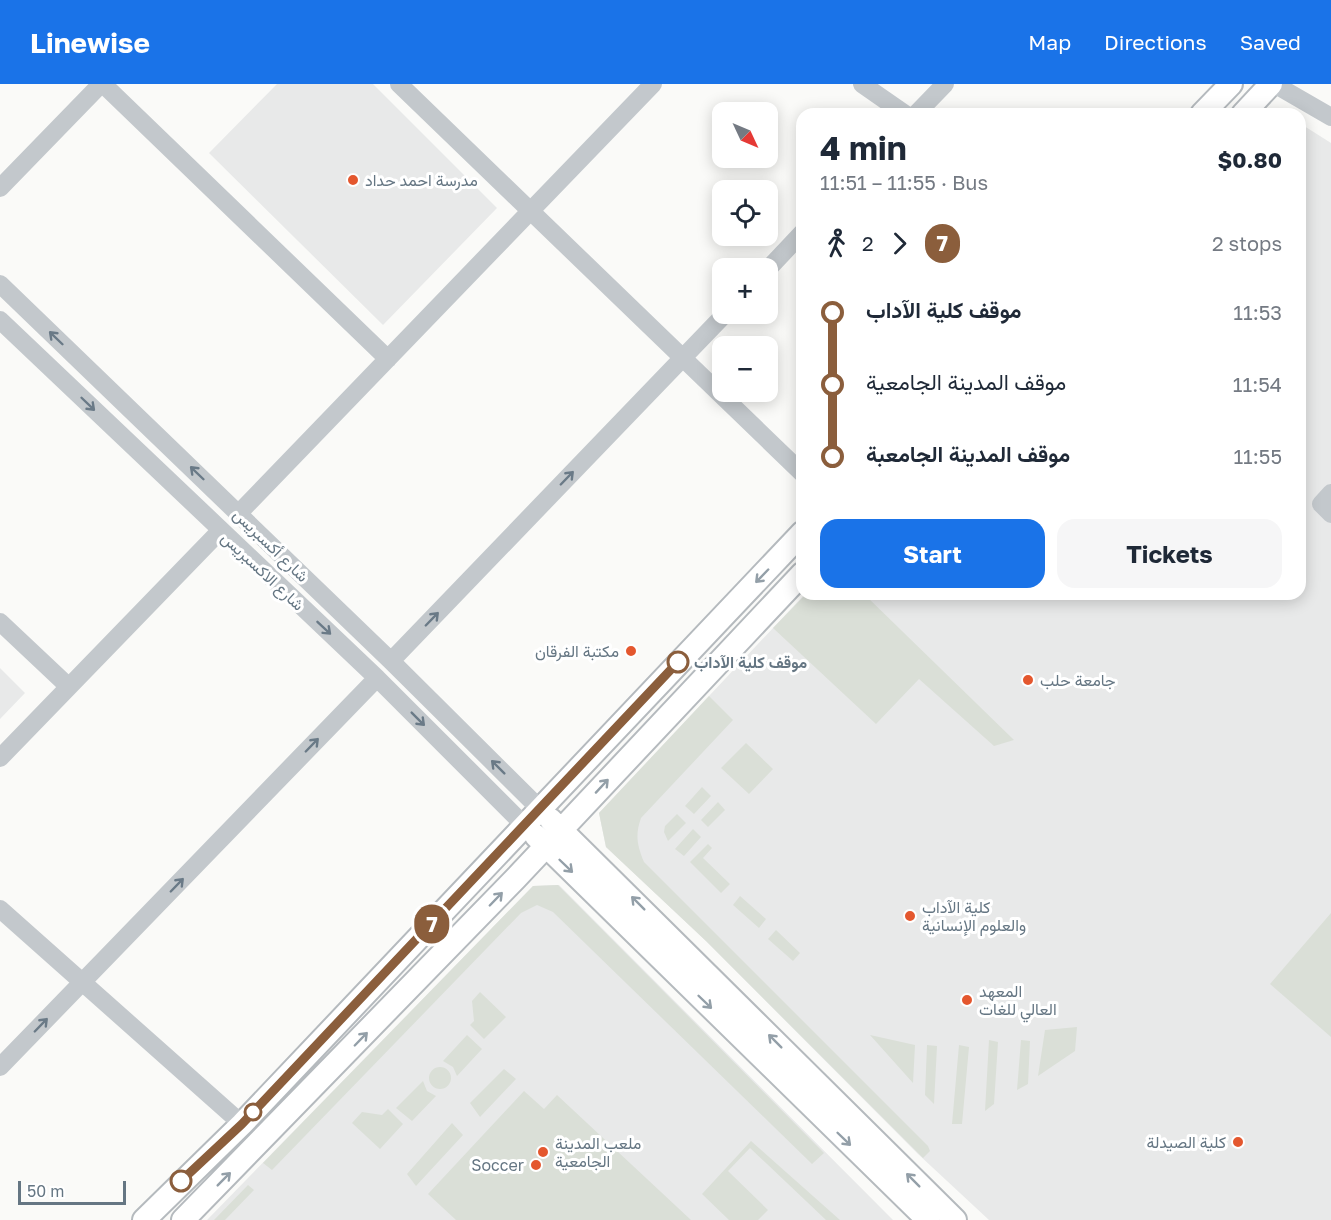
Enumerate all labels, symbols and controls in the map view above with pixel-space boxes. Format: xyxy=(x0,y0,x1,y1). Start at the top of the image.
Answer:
text: Linewise xyxy=(30,26,150,59)
text: Map xyxy=(1028,29,1071,55)
text: Directions xyxy=(1104,29,1207,55)
text: Saved xyxy=(1240,29,1301,55)
north arrow xyxy=(712,102,778,168)
map controls xyxy=(712,102,778,402)
text: 4 min xyxy=(820,128,907,167)
text: $0.80 xyxy=(1218,146,1282,173)
place label: مدرسة احمد حداد xyxy=(365,170,478,191)
text: 11:51 – 11:55 · Bus xyxy=(820,170,988,194)
marker: مدرسة احمد حداد xyxy=(346,173,360,187)
button: locate xyxy=(712,180,778,246)
icon: walk xyxy=(820,227,853,260)
icon: forward xyxy=(883,227,916,260)
text: 7 xyxy=(937,230,948,256)
text: 2 xyxy=(862,231,874,255)
text: 2 stops xyxy=(1212,231,1282,255)
button: + xyxy=(712,258,778,324)
text: موقف كلية الآداب xyxy=(866,296,1022,323)
text: 11:53 xyxy=(1233,300,1282,324)
one-way arrow xyxy=(49,331,64,345)
button: − xyxy=(712,336,778,402)
text: موقف المدينة الجامعية xyxy=(866,368,1066,395)
text: 11:54 xyxy=(1233,372,1282,396)
one-way arrow xyxy=(80,396,95,411)
text: موقف المدينة الجامعبة xyxy=(866,440,1070,467)
text: 11:55 xyxy=(1233,444,1282,468)
one-way arrow xyxy=(190,466,205,480)
one-way arrow xyxy=(560,471,574,486)
street label: شارع أكسبريس xyxy=(228,504,313,587)
button: Start xyxy=(820,519,1045,588)
button: Tickets xyxy=(1057,519,1282,588)
street label: شارع الاكسبريس xyxy=(216,528,309,616)
one-way arrow xyxy=(755,568,769,583)
one-way arrow xyxy=(425,611,439,626)
one-way arrow xyxy=(317,621,332,636)
place label: مكتبة الفرقان xyxy=(535,641,619,662)
marker: مكتبة الفرقان xyxy=(624,644,638,658)
marker: موقف كلية الآداب xyxy=(667,651,689,673)
place label: موقف كلية الآداب xyxy=(694,652,807,673)
place label: جامعة حلب xyxy=(1040,670,1116,690)
marker: جامعة حلب xyxy=(1021,673,1035,687)
one-way arrow xyxy=(411,712,426,726)
one-way arrow xyxy=(305,737,319,752)
one-way arrow xyxy=(491,760,506,775)
one-way arrow xyxy=(595,779,609,794)
one-way arrow xyxy=(559,858,574,873)
one-way arrow xyxy=(169,877,184,892)
one-way arrow xyxy=(489,891,503,906)
one-way arrow xyxy=(630,896,645,910)
place label: كلية الآداب والعلوم الإنسانية xyxy=(922,897,1026,936)
line badge: 7 xyxy=(412,904,452,944)
marker: كلية الآداب والعلوم الإنسانية xyxy=(903,909,917,923)
text: 7 xyxy=(426,911,438,937)
place label: المعهد العالي للغات xyxy=(979,981,1057,1023)
marker: المعهد العالي للغات xyxy=(960,993,974,1007)
one-way arrow xyxy=(698,995,713,1010)
one-way arrow xyxy=(34,1017,48,1032)
one-way arrow xyxy=(353,1032,368,1047)
one-way arrow xyxy=(768,1034,783,1049)
unlabelled marker xyxy=(244,1103,262,1121)
one-way arrow xyxy=(837,1131,852,1146)
place label: كلية الصيدلة xyxy=(1146,1132,1226,1152)
place label: ملعب المدينة الجامعية xyxy=(555,1133,641,1171)
marker: كلية الصيدلة xyxy=(1231,1135,1245,1149)
marker: ملعب المدينة الجامعية xyxy=(536,1145,550,1159)
place label: Soccer xyxy=(471,1155,524,1175)
marker: Soccer xyxy=(529,1158,543,1172)
unlabelled marker xyxy=(170,1170,192,1192)
one-way arrow xyxy=(217,1171,232,1186)
one-way arrow xyxy=(905,1172,920,1187)
scale bar xyxy=(18,1178,126,1206)
text: 50 m xyxy=(27,1181,64,1201)

